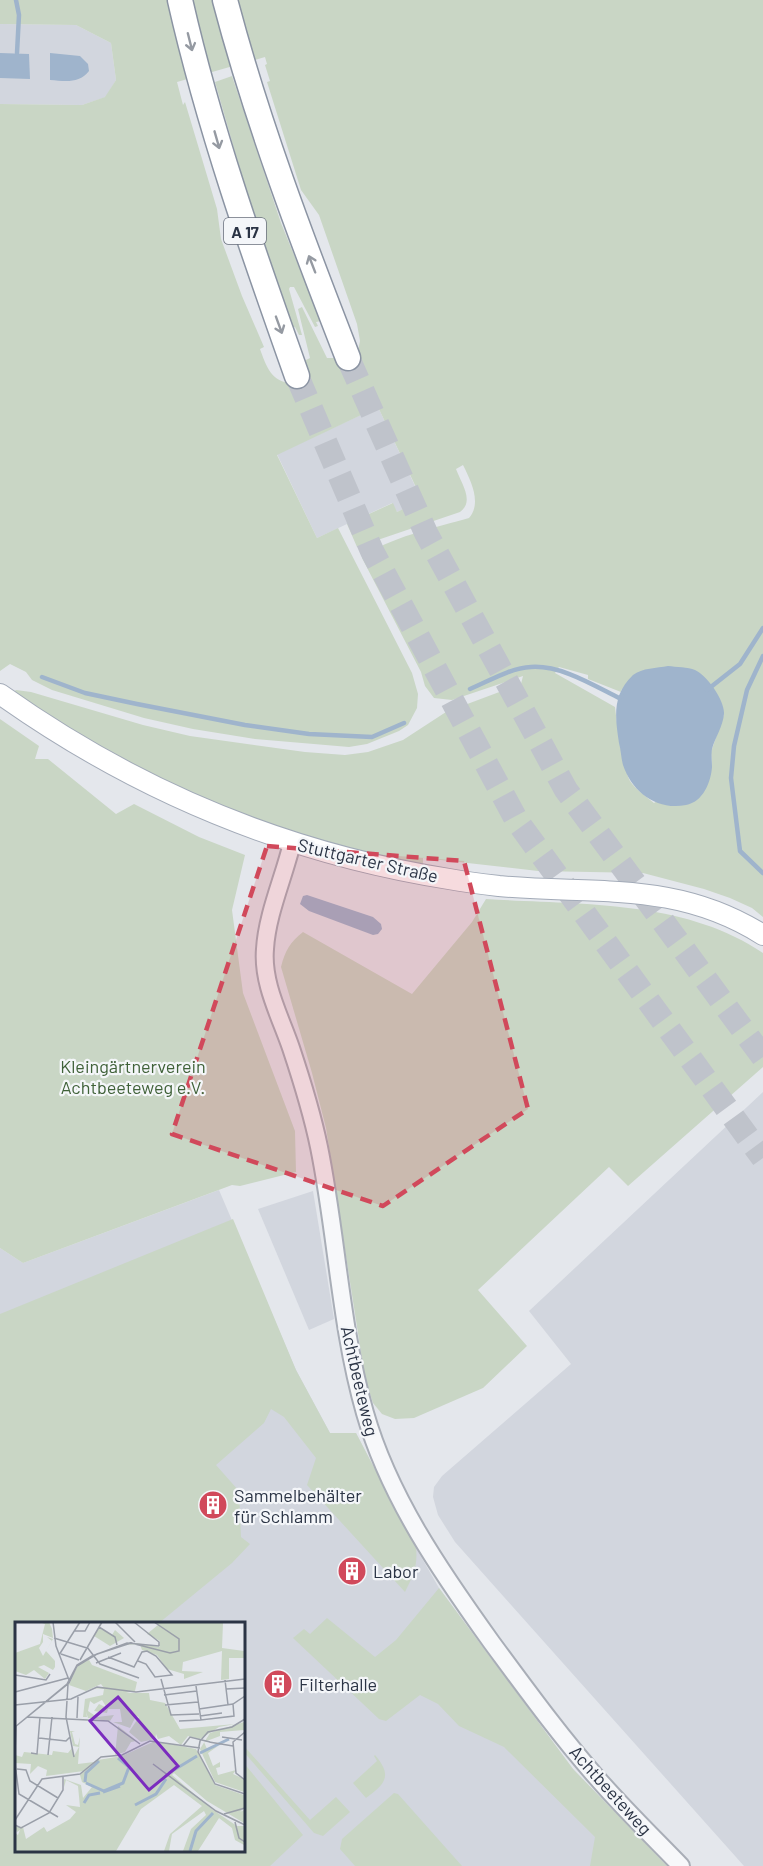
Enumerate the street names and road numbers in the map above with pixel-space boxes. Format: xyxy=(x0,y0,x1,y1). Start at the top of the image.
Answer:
road number: A 17 xyxy=(224,218,266,244)
street label: Stuttgarter Straße xyxy=(295,833,441,887)
street label: Achtbeeteweg xyxy=(337,1324,383,1438)
street label: Achtbeeteweg xyxy=(565,1741,657,1839)

